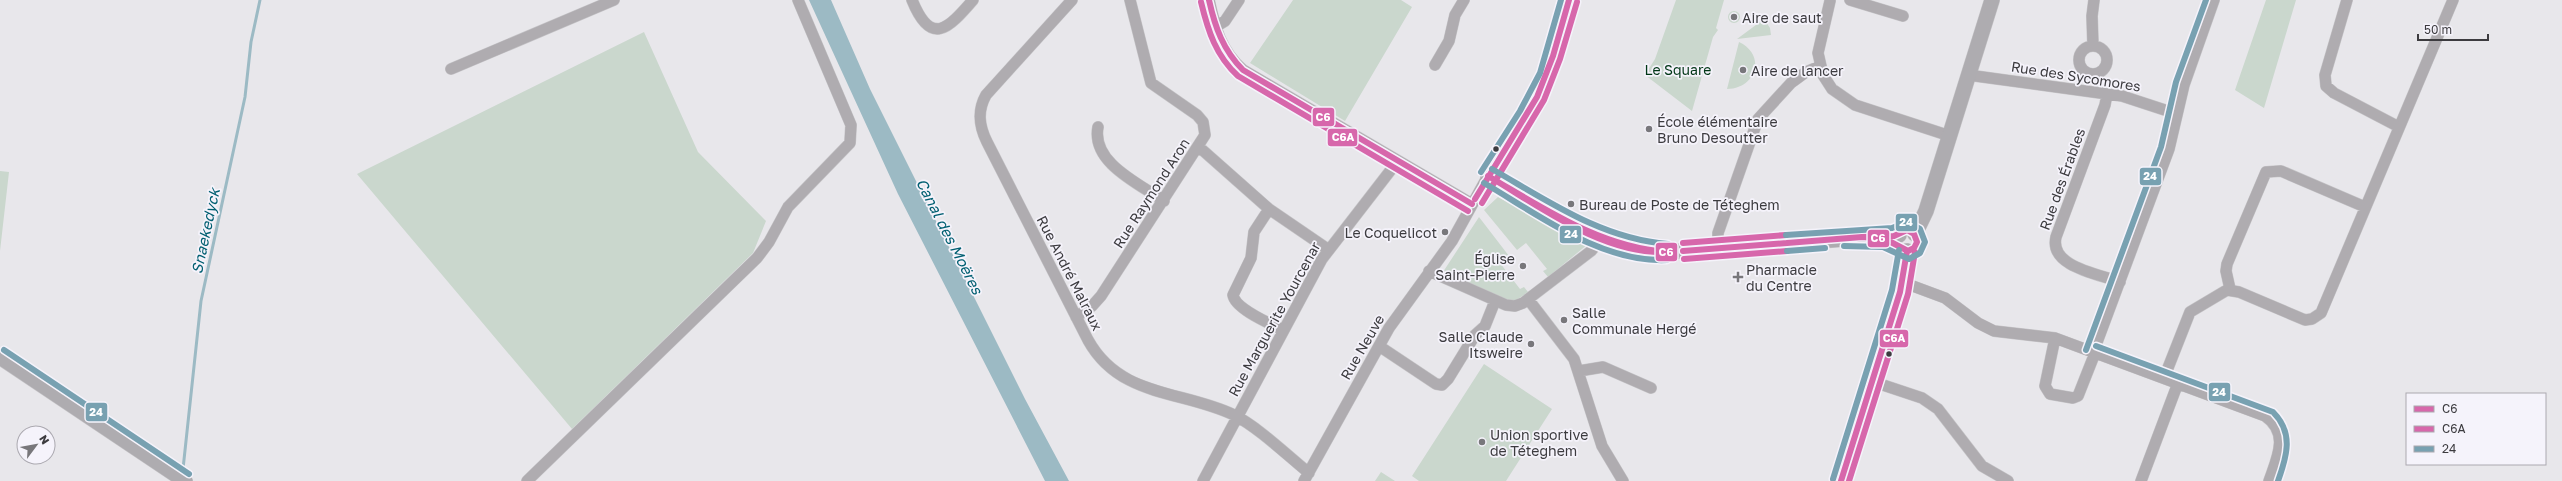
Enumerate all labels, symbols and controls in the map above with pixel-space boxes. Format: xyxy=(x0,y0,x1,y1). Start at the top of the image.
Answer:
place label: Aire de saut xyxy=(1742,9,1822,26)
marker: Aire de saut xyxy=(1729,12,1739,22)
scale bar xyxy=(2418,16,2488,42)
text: 50 m xyxy=(2424,22,2452,37)
street label: Rue des Sycomores xyxy=(2010,57,2142,95)
park label: Le Square xyxy=(1645,61,1711,78)
place label: Aire de lancer xyxy=(1751,62,1844,79)
marker: Aire de lancer xyxy=(1738,65,1748,75)
line badge: C6 xyxy=(1312,107,1335,127)
text: C6 xyxy=(1316,110,1330,123)
place label: École élémentaire Bruno Desoutter xyxy=(1657,113,1778,146)
marker: École élémentaire Bruno Desoutter xyxy=(1644,124,1654,134)
street label: Rue des Érables xyxy=(2036,126,2088,232)
line badge: C6A xyxy=(1327,128,1358,147)
text: C6A xyxy=(1332,130,1354,143)
street label: Rue Raymond Aron xyxy=(1109,135,1193,251)
unlabelled marker xyxy=(1491,144,1501,154)
line badge: 24 xyxy=(2139,167,2162,186)
text: 24 xyxy=(2143,169,2157,182)
water label: Canal des Moëres xyxy=(913,175,987,298)
water label: Snaekedyck xyxy=(187,185,224,276)
place label: Bureau de Poste de Téteghem xyxy=(1579,196,1780,213)
marker: Bureau de Poste de Téteghem xyxy=(1566,199,1576,209)
street label: Rue André Malraux xyxy=(1034,213,1106,334)
line badge: 24 xyxy=(1895,213,1918,232)
text: 24 xyxy=(1899,215,1913,228)
place label: Le Coquelicot xyxy=(1345,224,1437,241)
line badge: 24 xyxy=(1559,225,1582,244)
marker: Le Coquelicot xyxy=(1440,227,1450,237)
text: 24 xyxy=(1564,227,1578,240)
line badge: C6 xyxy=(1867,229,1890,248)
text: C6 xyxy=(1871,231,1885,244)
street label: Rue Marguerite Yourcenar xyxy=(1224,238,1324,399)
line badge: C6 xyxy=(1655,242,1678,262)
text: C6 xyxy=(1659,245,1673,258)
place label: Église Saint-Pierre xyxy=(1435,250,1515,283)
marker: Église Saint-Pierre xyxy=(1518,261,1528,271)
place label: Pharmacie du Centre xyxy=(1746,261,1817,294)
marker: Pharmacie du Centre xyxy=(1733,272,1743,282)
place label: Salle Communale Hergé xyxy=(1572,304,1696,337)
street label: Rue Neuve xyxy=(1337,311,1387,383)
marker: Salle Communale Hergé xyxy=(1559,315,1569,325)
place label: Salle Claude Itsweire xyxy=(1439,328,1523,361)
line badge: C6A xyxy=(1879,329,1909,348)
text: C6A xyxy=(1883,331,1905,344)
marker: Salle Claude Itsweire xyxy=(1526,339,1536,349)
unlabelled marker xyxy=(1884,349,1894,359)
line badge: 24 xyxy=(2208,382,2231,402)
text: 24 xyxy=(2212,385,2226,398)
legend xyxy=(2406,393,2546,465)
text: C6 xyxy=(2442,401,2457,416)
line badge: 24 xyxy=(85,402,108,422)
text: 24 xyxy=(89,405,103,418)
text: C6A xyxy=(2442,421,2465,436)
north arrow xyxy=(16,425,56,465)
place label: Union sportive de Téteghem xyxy=(1490,426,1588,459)
text: N xyxy=(37,432,53,446)
marker: Union sportive de Téteghem xyxy=(1477,437,1487,447)
text: 24 xyxy=(2442,441,2456,456)

